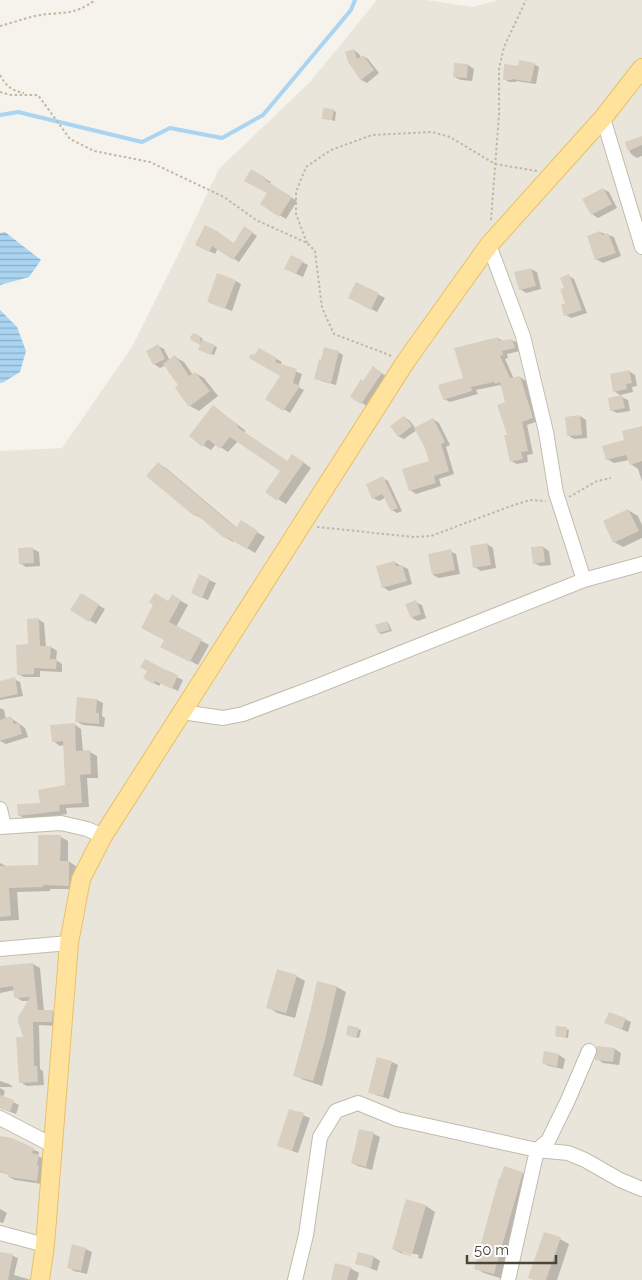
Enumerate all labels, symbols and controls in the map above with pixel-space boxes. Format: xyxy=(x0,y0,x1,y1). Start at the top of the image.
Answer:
scale bar xyxy=(467,1232,556,1264)
text: 50 m xyxy=(474,1241,509,1259)

